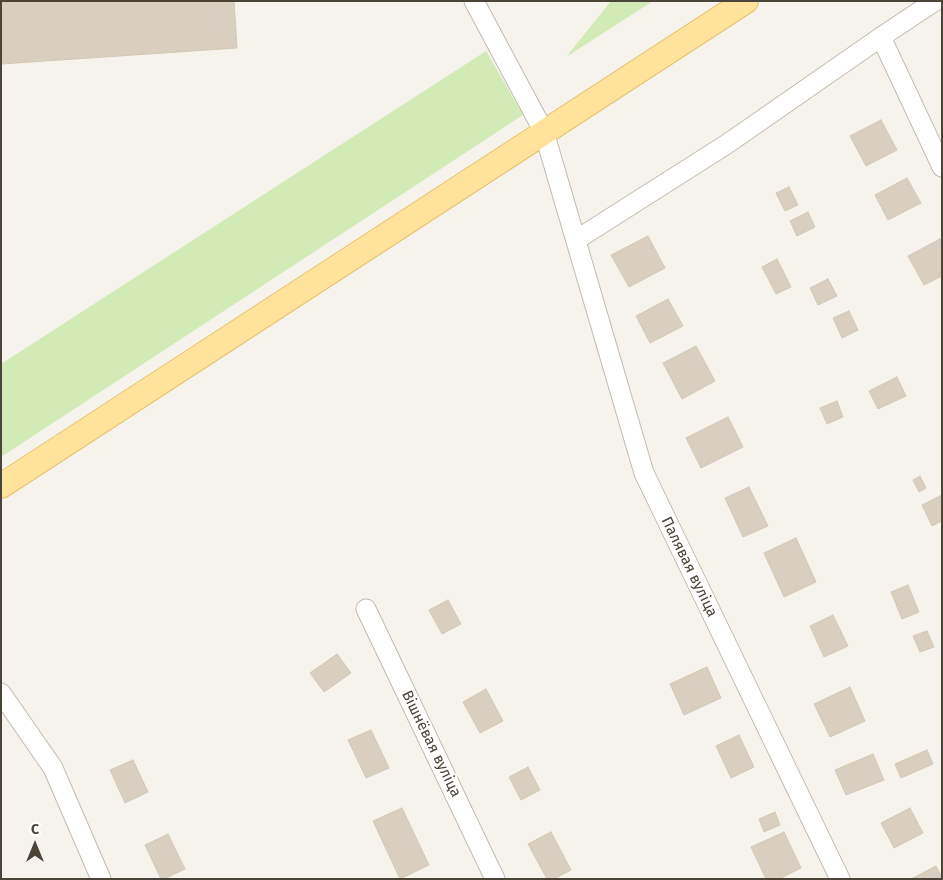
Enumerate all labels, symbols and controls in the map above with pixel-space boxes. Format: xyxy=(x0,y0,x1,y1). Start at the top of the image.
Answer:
street label: Палявая вуліца xyxy=(657,514,721,620)
street label: Вішнёвая вуліца xyxy=(397,688,465,800)
north arrow xyxy=(10,820,60,870)
text: С xyxy=(31,821,39,838)

